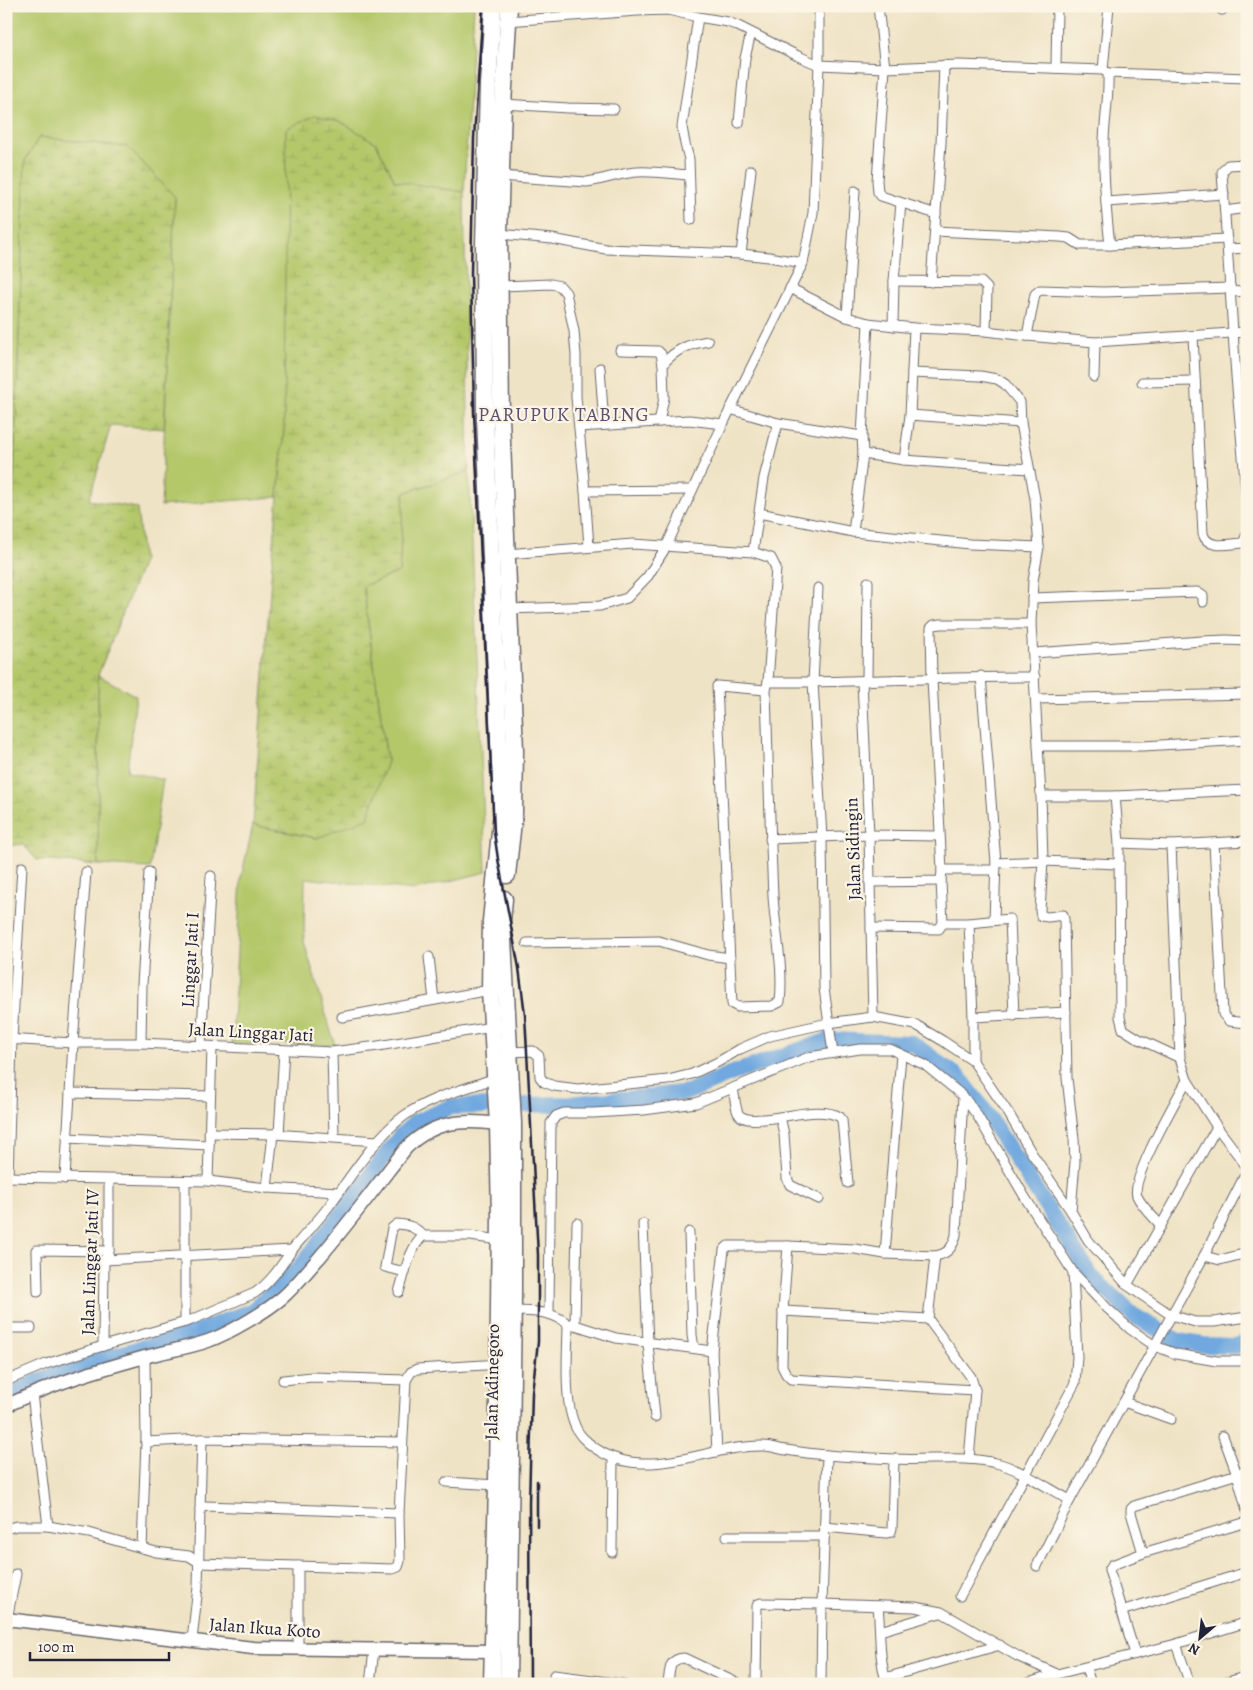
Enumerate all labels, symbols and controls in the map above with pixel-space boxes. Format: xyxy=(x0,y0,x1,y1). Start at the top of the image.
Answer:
district label: PARUPUK TABING xyxy=(478,401,650,428)
street label: Jalan Sidingin xyxy=(839,797,867,901)
street label: Linggar Jati I xyxy=(176,912,204,1008)
street label: Jalan Linggar Jati xyxy=(188,1017,314,1047)
street label: Jalan Linggar Jati IV xyxy=(75,1188,105,1336)
street label: Jalan Adinegoro xyxy=(479,1324,505,1440)
street label: Jalan Ikua Koto xyxy=(208,1612,322,1644)
north arrow xyxy=(1176,1612,1226,1662)
scale bar xyxy=(30,1630,169,1662)
text: 100 m xyxy=(38,1637,75,1657)
text: N xyxy=(1185,1638,1203,1660)

